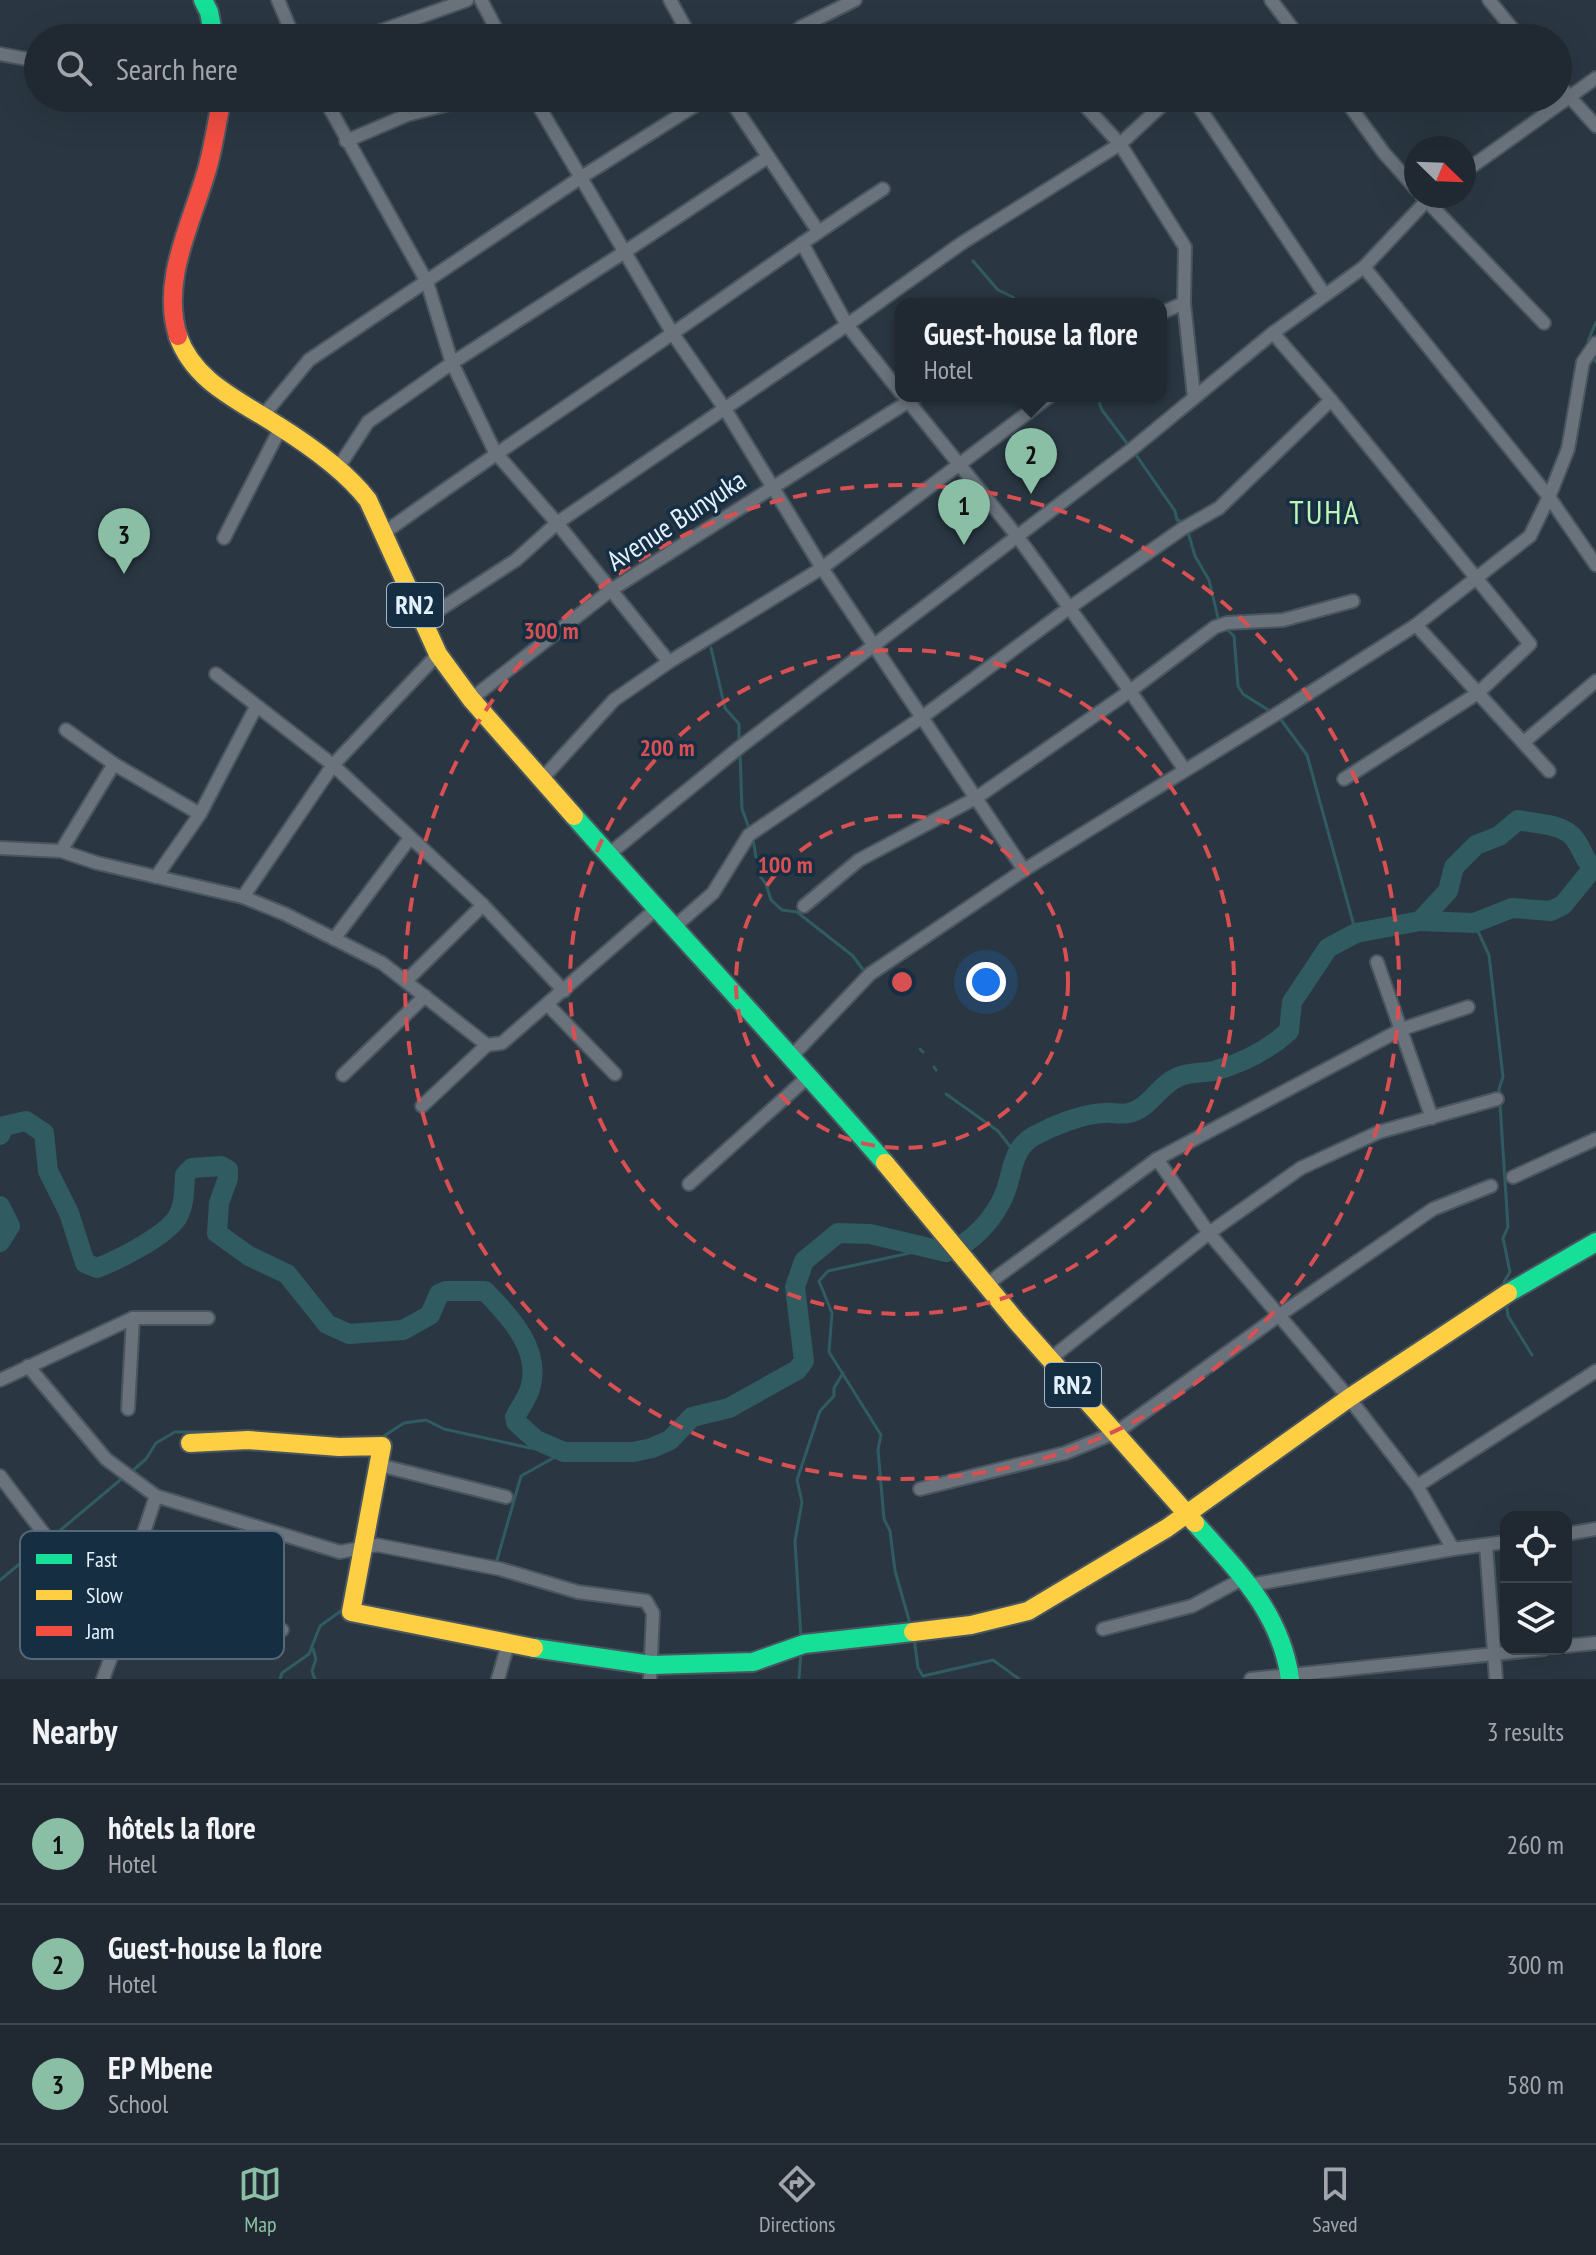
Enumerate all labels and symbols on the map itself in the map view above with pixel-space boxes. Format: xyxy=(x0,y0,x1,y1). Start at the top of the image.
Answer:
north arrow xyxy=(1404,136,1476,208)
pin: 2 xyxy=(1005,428,1057,494)
street label: Avenue Bunyuka xyxy=(599,461,753,578)
pin: 1 xyxy=(938,479,990,545)
district label: TUHA xyxy=(1289,491,1361,533)
pin: 3 xyxy=(98,508,150,574)
road number: RN2 xyxy=(387,583,443,627)
text: 300 m xyxy=(523,615,579,646)
text: 200 m xyxy=(639,732,695,763)
text: 100 m xyxy=(757,849,813,880)
your location xyxy=(966,962,1006,1002)
centre of rings xyxy=(888,968,916,996)
road number: RN2 xyxy=(1045,1363,1101,1407)
legend xyxy=(20,1531,284,1659)
text: Fast xyxy=(86,1545,117,1573)
text: Slow xyxy=(86,1581,123,1609)
text: Jam xyxy=(85,1617,114,1645)

